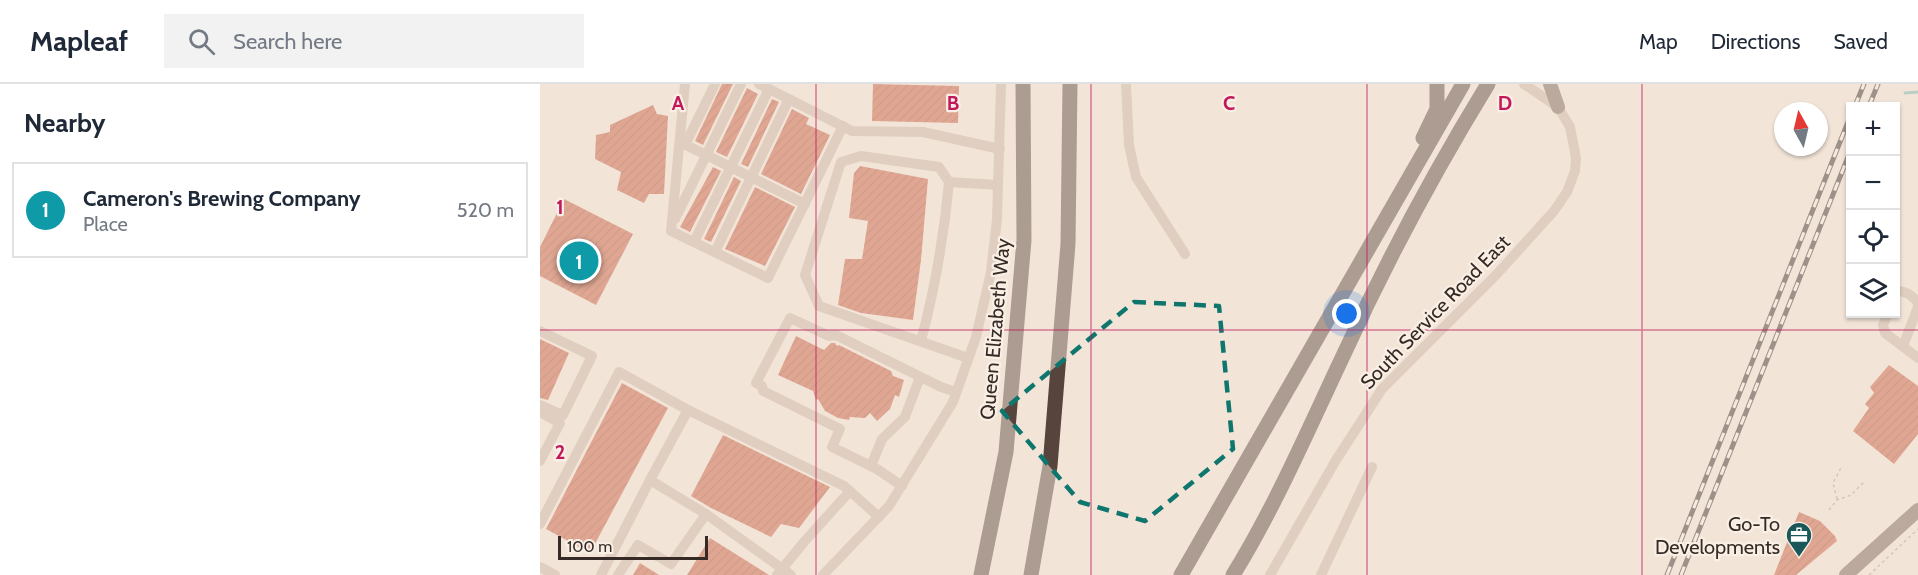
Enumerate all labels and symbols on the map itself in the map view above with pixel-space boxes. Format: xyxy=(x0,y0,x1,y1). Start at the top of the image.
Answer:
text: A xyxy=(672,91,685,115)
text: B xyxy=(947,91,959,115)
text: C xyxy=(1223,91,1235,115)
text: D xyxy=(1498,91,1512,115)
north arrow xyxy=(1774,102,1828,156)
text: 1 xyxy=(556,195,564,219)
street label: South Service Road East xyxy=(1355,230,1515,394)
street label: Queen Elizabeth Way xyxy=(975,237,1015,421)
pin: 1 xyxy=(560,238,598,284)
your location xyxy=(1332,299,1361,328)
text: 2 xyxy=(555,440,565,464)
place label: Go-To Developments xyxy=(1655,512,1780,559)
office icon: Go-To Developments xyxy=(1784,520,1814,558)
scale bar xyxy=(558,533,708,560)

